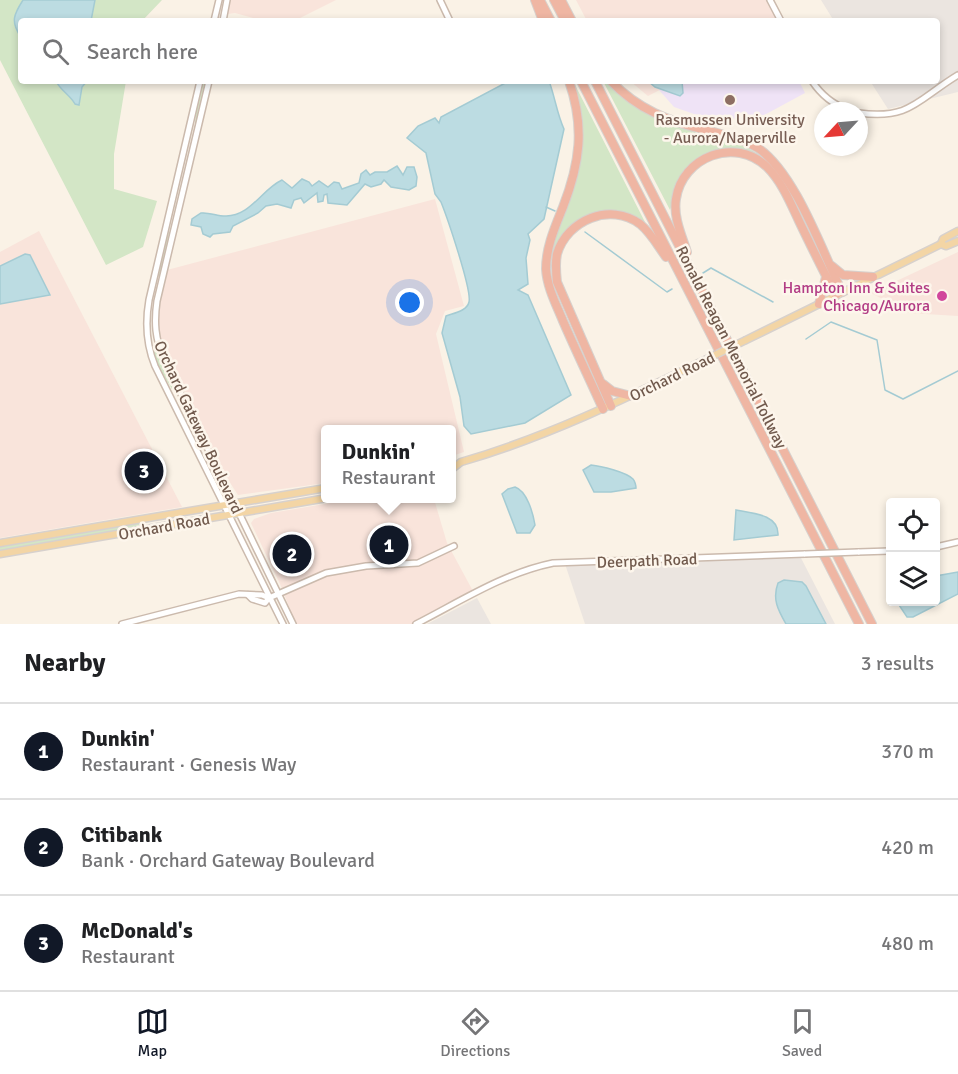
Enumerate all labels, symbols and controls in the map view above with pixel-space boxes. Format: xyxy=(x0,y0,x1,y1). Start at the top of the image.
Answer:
search box xyxy=(18,18,940,84)
icon: search xyxy=(39,35,72,68)
text: Search here xyxy=(87,38,198,65)
marker: Rasmussen University - Aurora/Naperville xyxy=(723,93,737,107)
north arrow xyxy=(814,102,868,156)
place label: Rasmussen University - Aurora/Naperville xyxy=(655,110,805,148)
street label: Ronald Reagan Memorial Tollway xyxy=(671,243,791,453)
place label: Hampton Inn & Suites Chicago/Aurora xyxy=(782,278,930,316)
your location xyxy=(395,288,424,317)
marker: Hampton Inn & Suites Chicago/Aurora xyxy=(935,289,949,303)
street label: Orchard Gateway Boulevard xyxy=(149,338,247,517)
street label: Orchard Road xyxy=(626,348,718,406)
popup xyxy=(321,425,456,503)
text: Dunkin' xyxy=(342,438,415,465)
pin: 3 xyxy=(124,448,164,494)
text: Restaurant xyxy=(342,465,435,490)
map controls xyxy=(886,498,940,606)
button: locate xyxy=(886,498,940,552)
street label: Orchard Road xyxy=(117,509,211,545)
pin: 1 xyxy=(370,522,408,568)
pin: 2 xyxy=(272,532,312,576)
street label: Deerpath Road xyxy=(596,549,698,573)
button: layers xyxy=(886,552,940,606)
text: Nearby xyxy=(24,647,105,679)
text: 3 results xyxy=(861,651,934,676)
text: Dunkin' xyxy=(81,725,155,752)
text: 1 xyxy=(38,739,49,764)
text: 370 m xyxy=(881,739,934,764)
text: Restaurant · Genesis Way xyxy=(81,752,296,777)
text: Citibank xyxy=(81,821,162,848)
text: 2 xyxy=(38,835,49,860)
text: 420 m xyxy=(881,835,934,860)
text: Bank · Orchard Gateway Boulevard xyxy=(81,848,375,873)
text: McDonald's xyxy=(81,917,193,944)
text: 3 xyxy=(38,931,49,956)
text: 480 m xyxy=(881,931,934,956)
text: Restaurant xyxy=(81,944,175,969)
tab: Map xyxy=(136,1005,169,1061)
tab: Directions xyxy=(440,1005,510,1061)
tab: Saved xyxy=(782,1005,822,1061)

